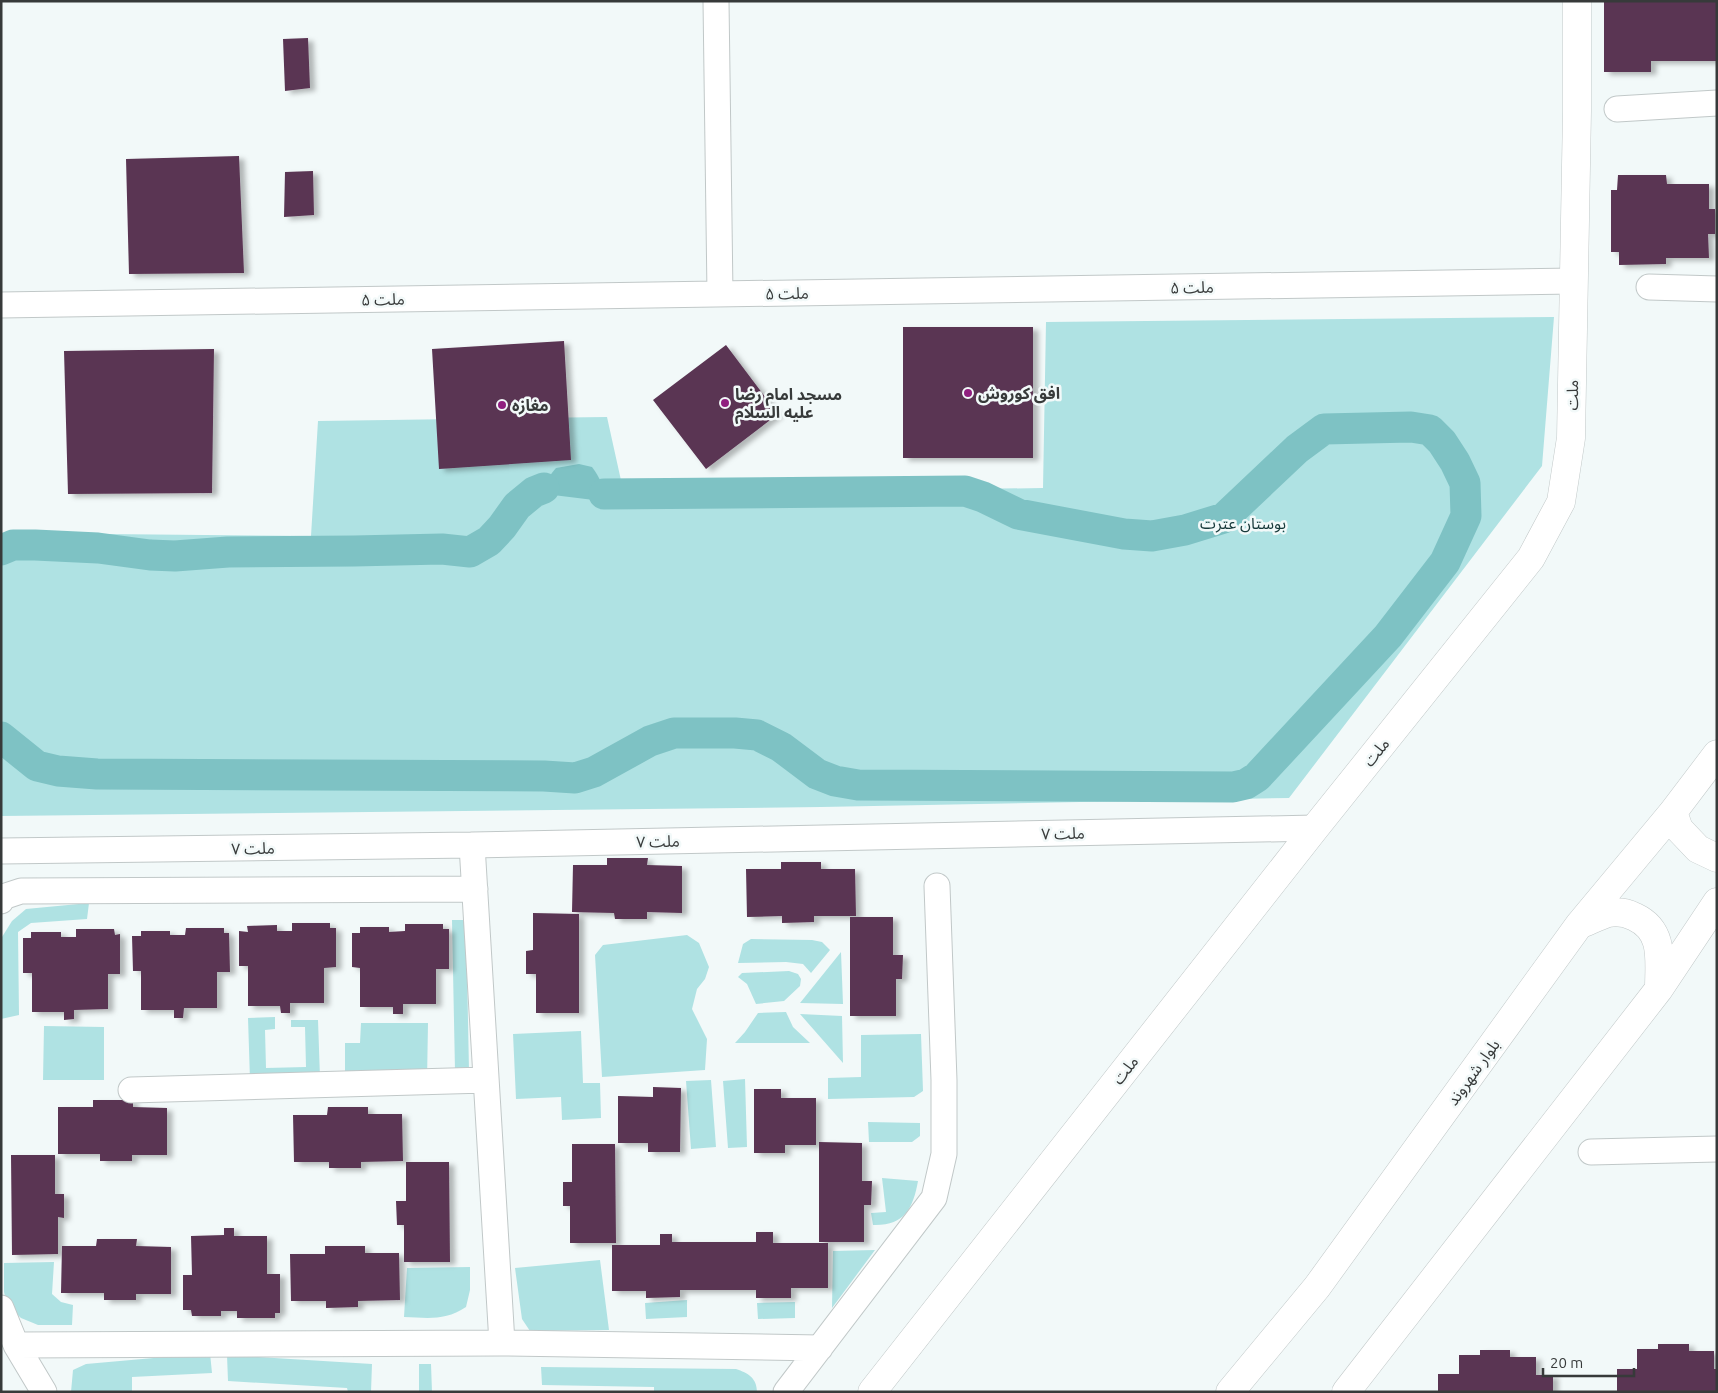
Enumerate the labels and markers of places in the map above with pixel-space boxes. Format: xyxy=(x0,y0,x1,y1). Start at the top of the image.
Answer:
place label: افق کوروش xyxy=(978,384,1060,404)
place label: مسجد امام رضا علیه السلام xyxy=(735,385,842,424)
marker: افق کوروش xyxy=(962,387,974,399)
place label: مغازه xyxy=(512,396,549,415)
marker: مسجد امام رضا علیه السلام xyxy=(719,397,731,409)
marker: مغازه xyxy=(496,399,508,411)

